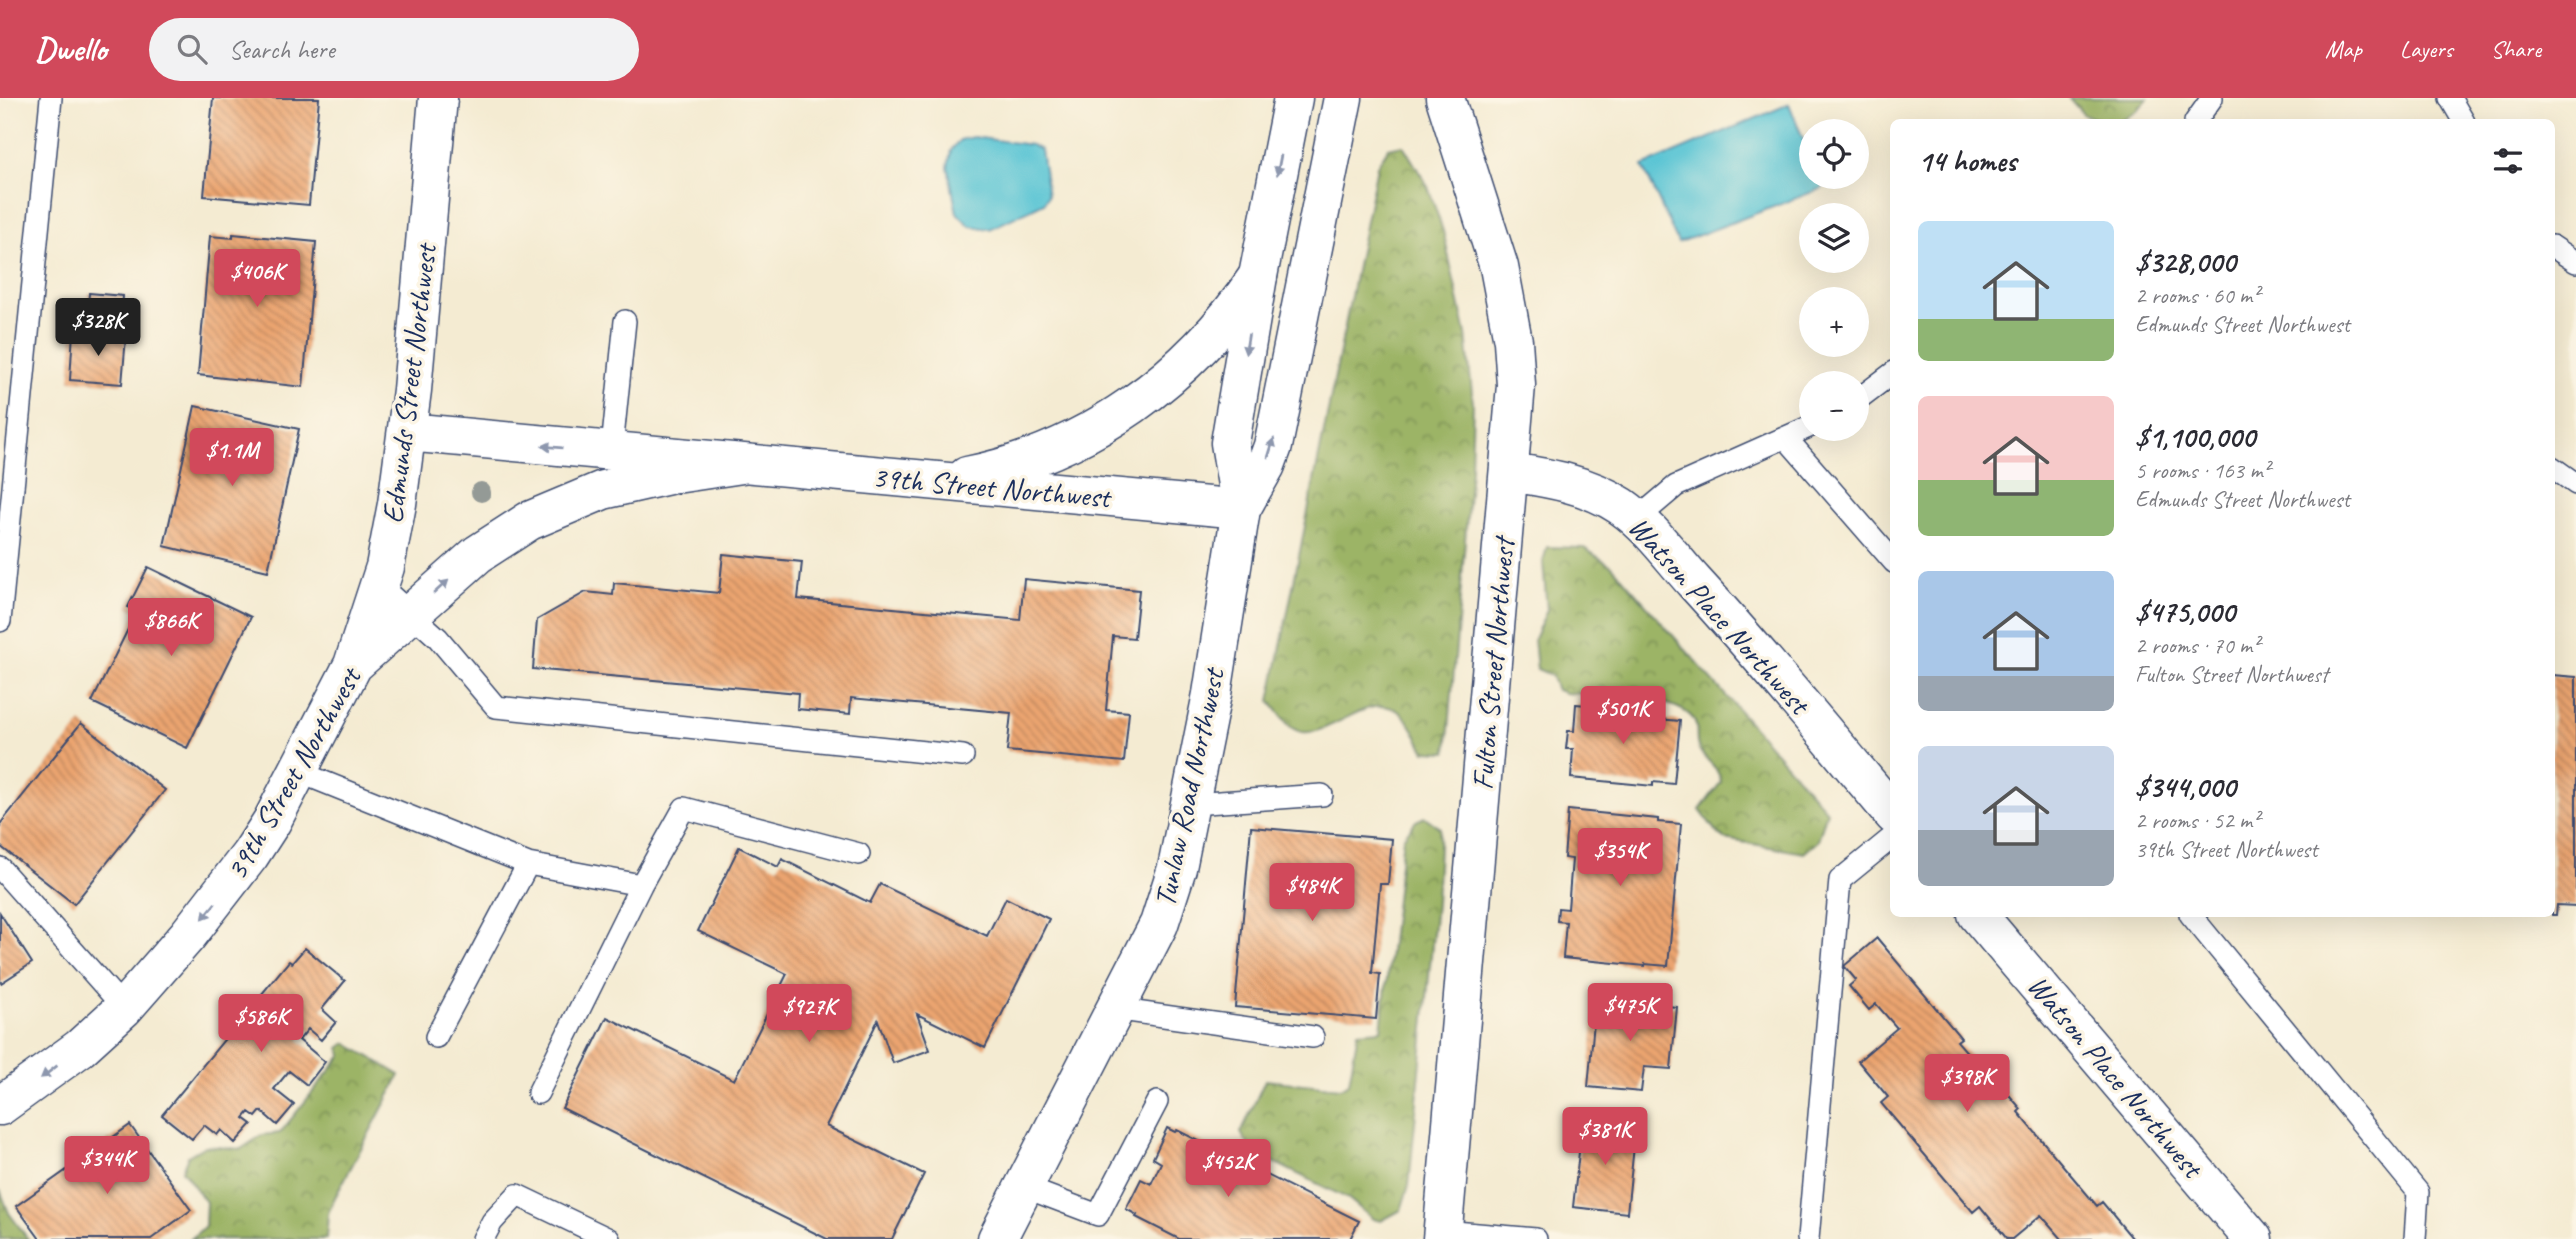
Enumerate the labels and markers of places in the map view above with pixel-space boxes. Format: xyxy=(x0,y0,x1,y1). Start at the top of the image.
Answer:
pin: $406K xyxy=(208,250,306,309)
pin: $328K xyxy=(49,299,147,358)
pin: $1.1M xyxy=(183,428,281,488)
pin: $866K xyxy=(122,598,220,658)
pin: $501K xyxy=(1574,686,1672,746)
pin: $354K xyxy=(1571,828,1669,888)
pin: $484K xyxy=(1263,864,1361,923)
pin: $927K xyxy=(760,984,858,1044)
pin: $475K xyxy=(1581,984,1679,1043)
pin: $586K xyxy=(212,995,310,1054)
pin: $398K xyxy=(1918,1054,2016,1114)
pin: $381K xyxy=(1556,1108,1654,1167)
pin: $344K xyxy=(58,1136,156,1196)
pin: $452K xyxy=(1179,1140,1277,1199)

